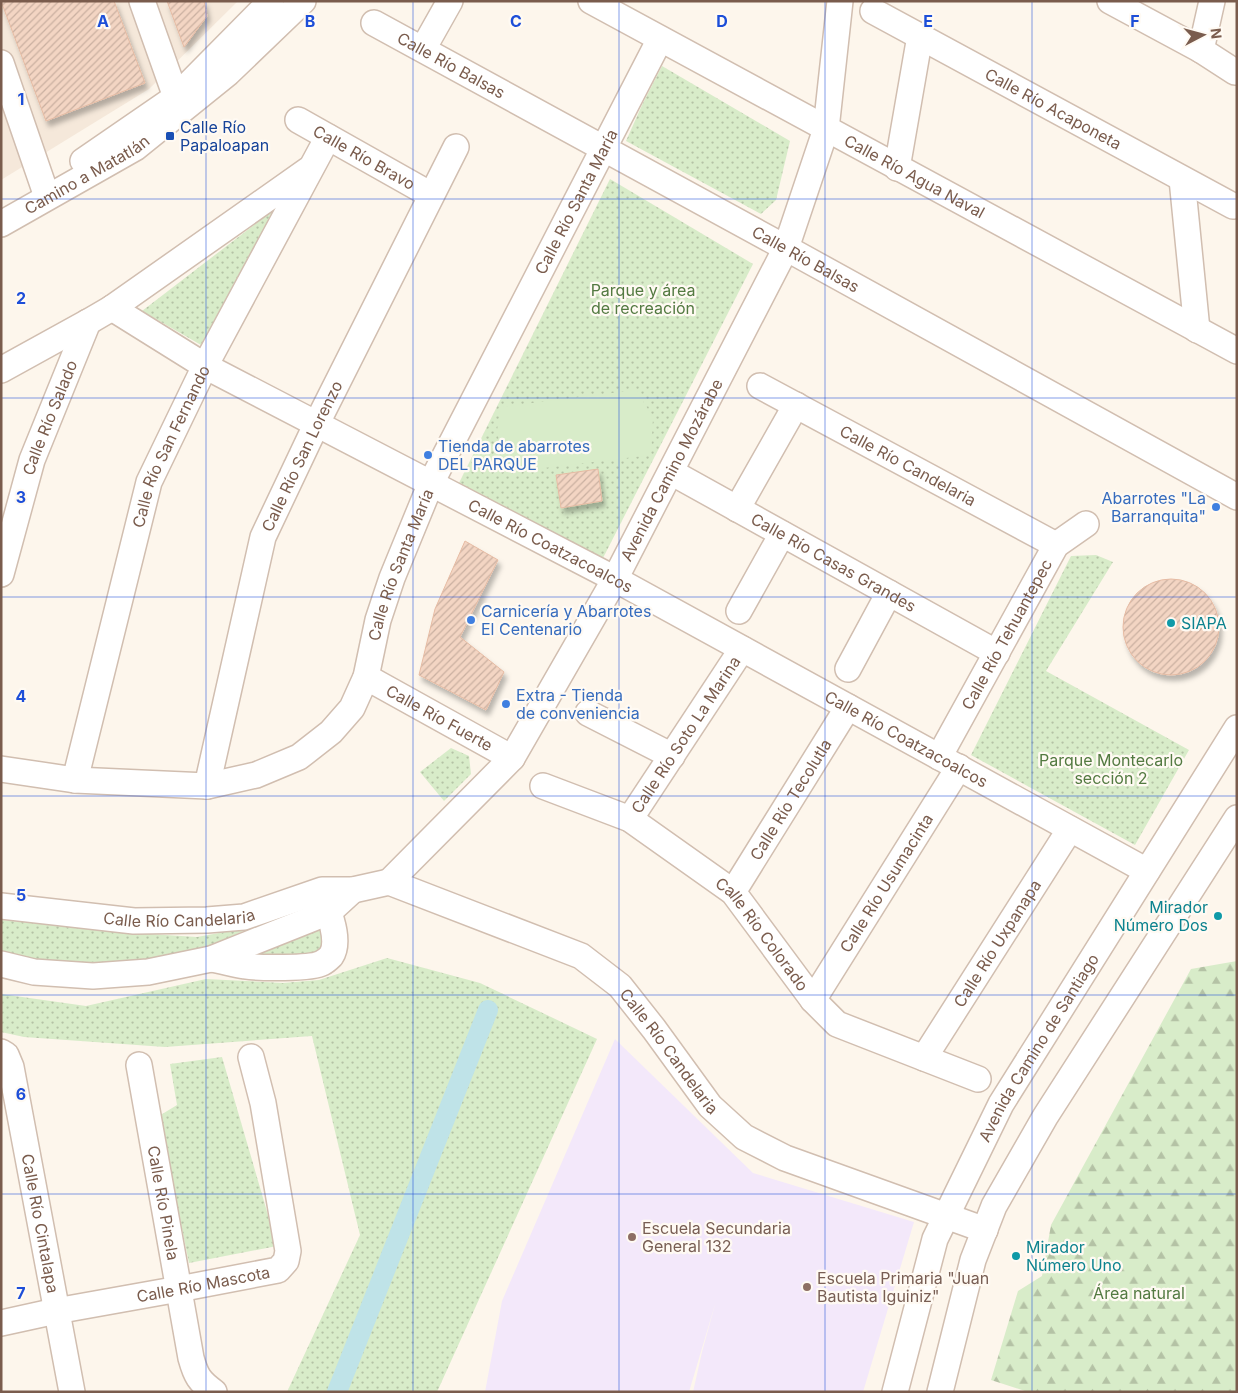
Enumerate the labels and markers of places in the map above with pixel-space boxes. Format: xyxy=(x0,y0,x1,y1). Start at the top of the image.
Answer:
place label: Calle Río Papaloapan xyxy=(180,117,269,155)
marker: Calle Río Papaloapan xyxy=(164,130,176,142)
place label: Tienda de abarrotes DEL PARQUE xyxy=(438,436,590,474)
marker: Tienda de abarrotes DEL PARQUE xyxy=(422,449,434,461)
place label: Abarrotes "La Barranquita" xyxy=(1102,488,1206,526)
marker: Abarrotes "La Barranquita" xyxy=(1210,501,1222,513)
place label: Carnicería y Abarrotes El Centenario xyxy=(481,601,651,639)
place label: SIAPA xyxy=(1181,613,1227,633)
marker: Carnicería y Abarrotes El Centenario xyxy=(465,614,477,626)
marker: SIAPA xyxy=(1165,617,1177,629)
place label: Extra - Tienda de conveniencia xyxy=(516,685,640,723)
marker: Extra - Tienda de conveniencia xyxy=(500,698,512,710)
place label: Mirador Número Dos xyxy=(1114,897,1208,935)
marker: Mirador Número Dos xyxy=(1212,910,1224,922)
place label: Escuela Secundaria General 132 xyxy=(642,1218,791,1256)
marker: Escuela Secundaria General 132 xyxy=(626,1231,638,1243)
place label: Mirador Número Uno xyxy=(1026,1237,1122,1275)
marker: Mirador Número Uno xyxy=(1010,1250,1022,1262)
place label: Escuela Primaria "Juan Bautista Iguiniz" xyxy=(817,1268,989,1306)
marker: Escuela Primaria "Juan Bautista Iguiniz" xyxy=(801,1281,813,1293)

